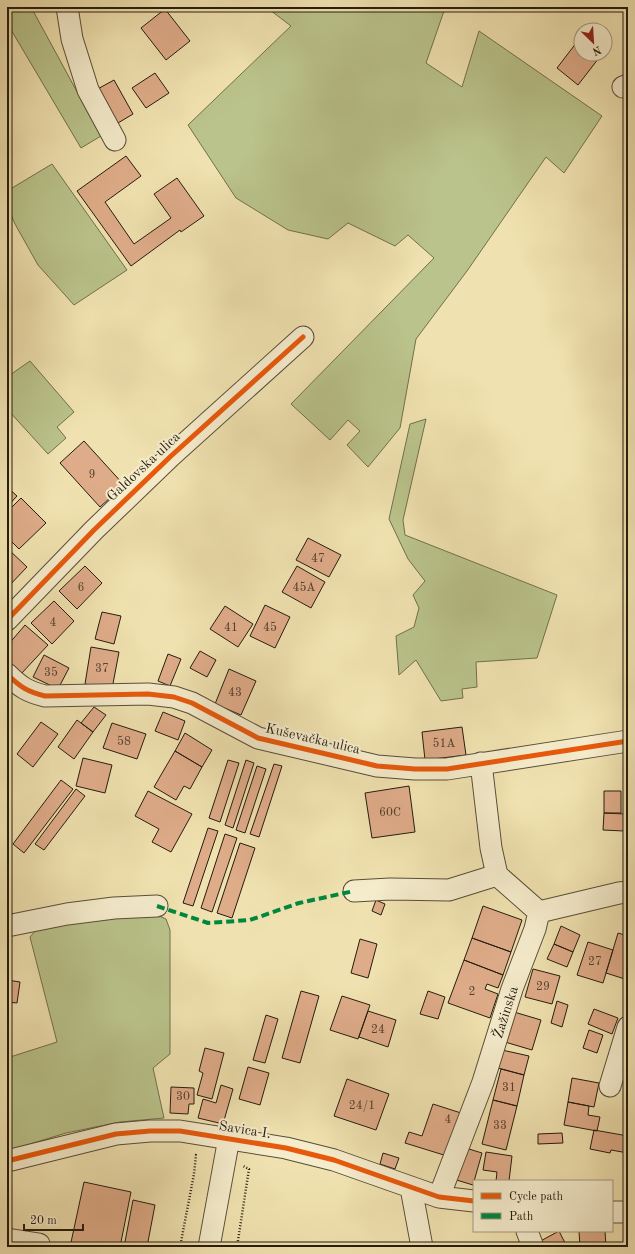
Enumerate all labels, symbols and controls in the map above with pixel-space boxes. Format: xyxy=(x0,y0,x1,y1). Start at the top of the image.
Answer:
north arrow xyxy=(573,22,613,62)
text: N xyxy=(590,43,603,57)
street label: Galdovska ulica xyxy=(104,429,183,504)
house number: 9 xyxy=(89,469,95,481)
house number: 47 xyxy=(311,553,325,565)
house number: 45A xyxy=(292,581,316,594)
house number: 6 xyxy=(78,582,85,594)
house number: 4 xyxy=(50,617,57,629)
house number: 45 xyxy=(263,621,277,634)
house number: 41 xyxy=(224,622,238,634)
house number: 37 xyxy=(95,663,109,675)
house number: 35 xyxy=(44,666,58,679)
house number: 43 xyxy=(228,687,242,699)
street label: Kuševačka ulica xyxy=(264,721,362,757)
house number: 58 xyxy=(117,735,131,748)
house number: 51A xyxy=(432,737,456,750)
house number: 60C xyxy=(379,807,401,819)
house number: 27 xyxy=(588,956,602,968)
house number: 29 xyxy=(536,981,550,993)
street label: Žažinska xyxy=(488,984,521,1040)
house number: 2 xyxy=(469,986,475,998)
house number: 24 xyxy=(371,1024,385,1036)
house number: 31 xyxy=(502,1082,516,1094)
house number: 30 xyxy=(176,1091,190,1103)
house number: 24/1 xyxy=(349,1100,375,1112)
house number: 4 xyxy=(445,1114,452,1126)
street label: Savica I. xyxy=(218,1119,272,1141)
house number: 33 xyxy=(493,1120,507,1132)
legend xyxy=(473,1180,613,1232)
text: Cycle path xyxy=(509,1191,564,1203)
scale bar xyxy=(24,1206,83,1232)
text: Path xyxy=(509,1211,534,1223)
text: 20 m xyxy=(30,1215,57,1227)

